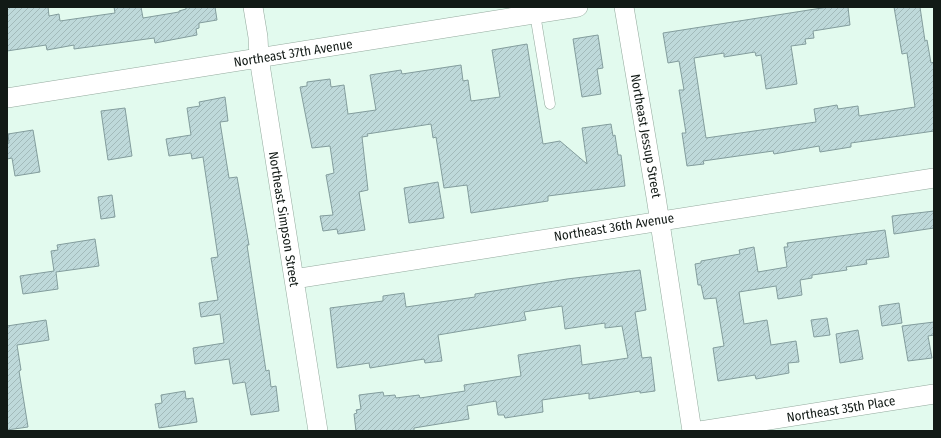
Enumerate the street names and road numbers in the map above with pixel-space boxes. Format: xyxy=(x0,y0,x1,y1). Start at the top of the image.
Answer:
street label: Northeast 37th Avenue xyxy=(233,36,353,70)
street label: Northeast Jessup Street xyxy=(628,73,664,200)
street label: Northeast Simpson Street xyxy=(266,150,302,288)
street label: Northeast 36th Avenue xyxy=(553,210,675,244)
street label: Northeast 35th Place xyxy=(786,393,896,425)

